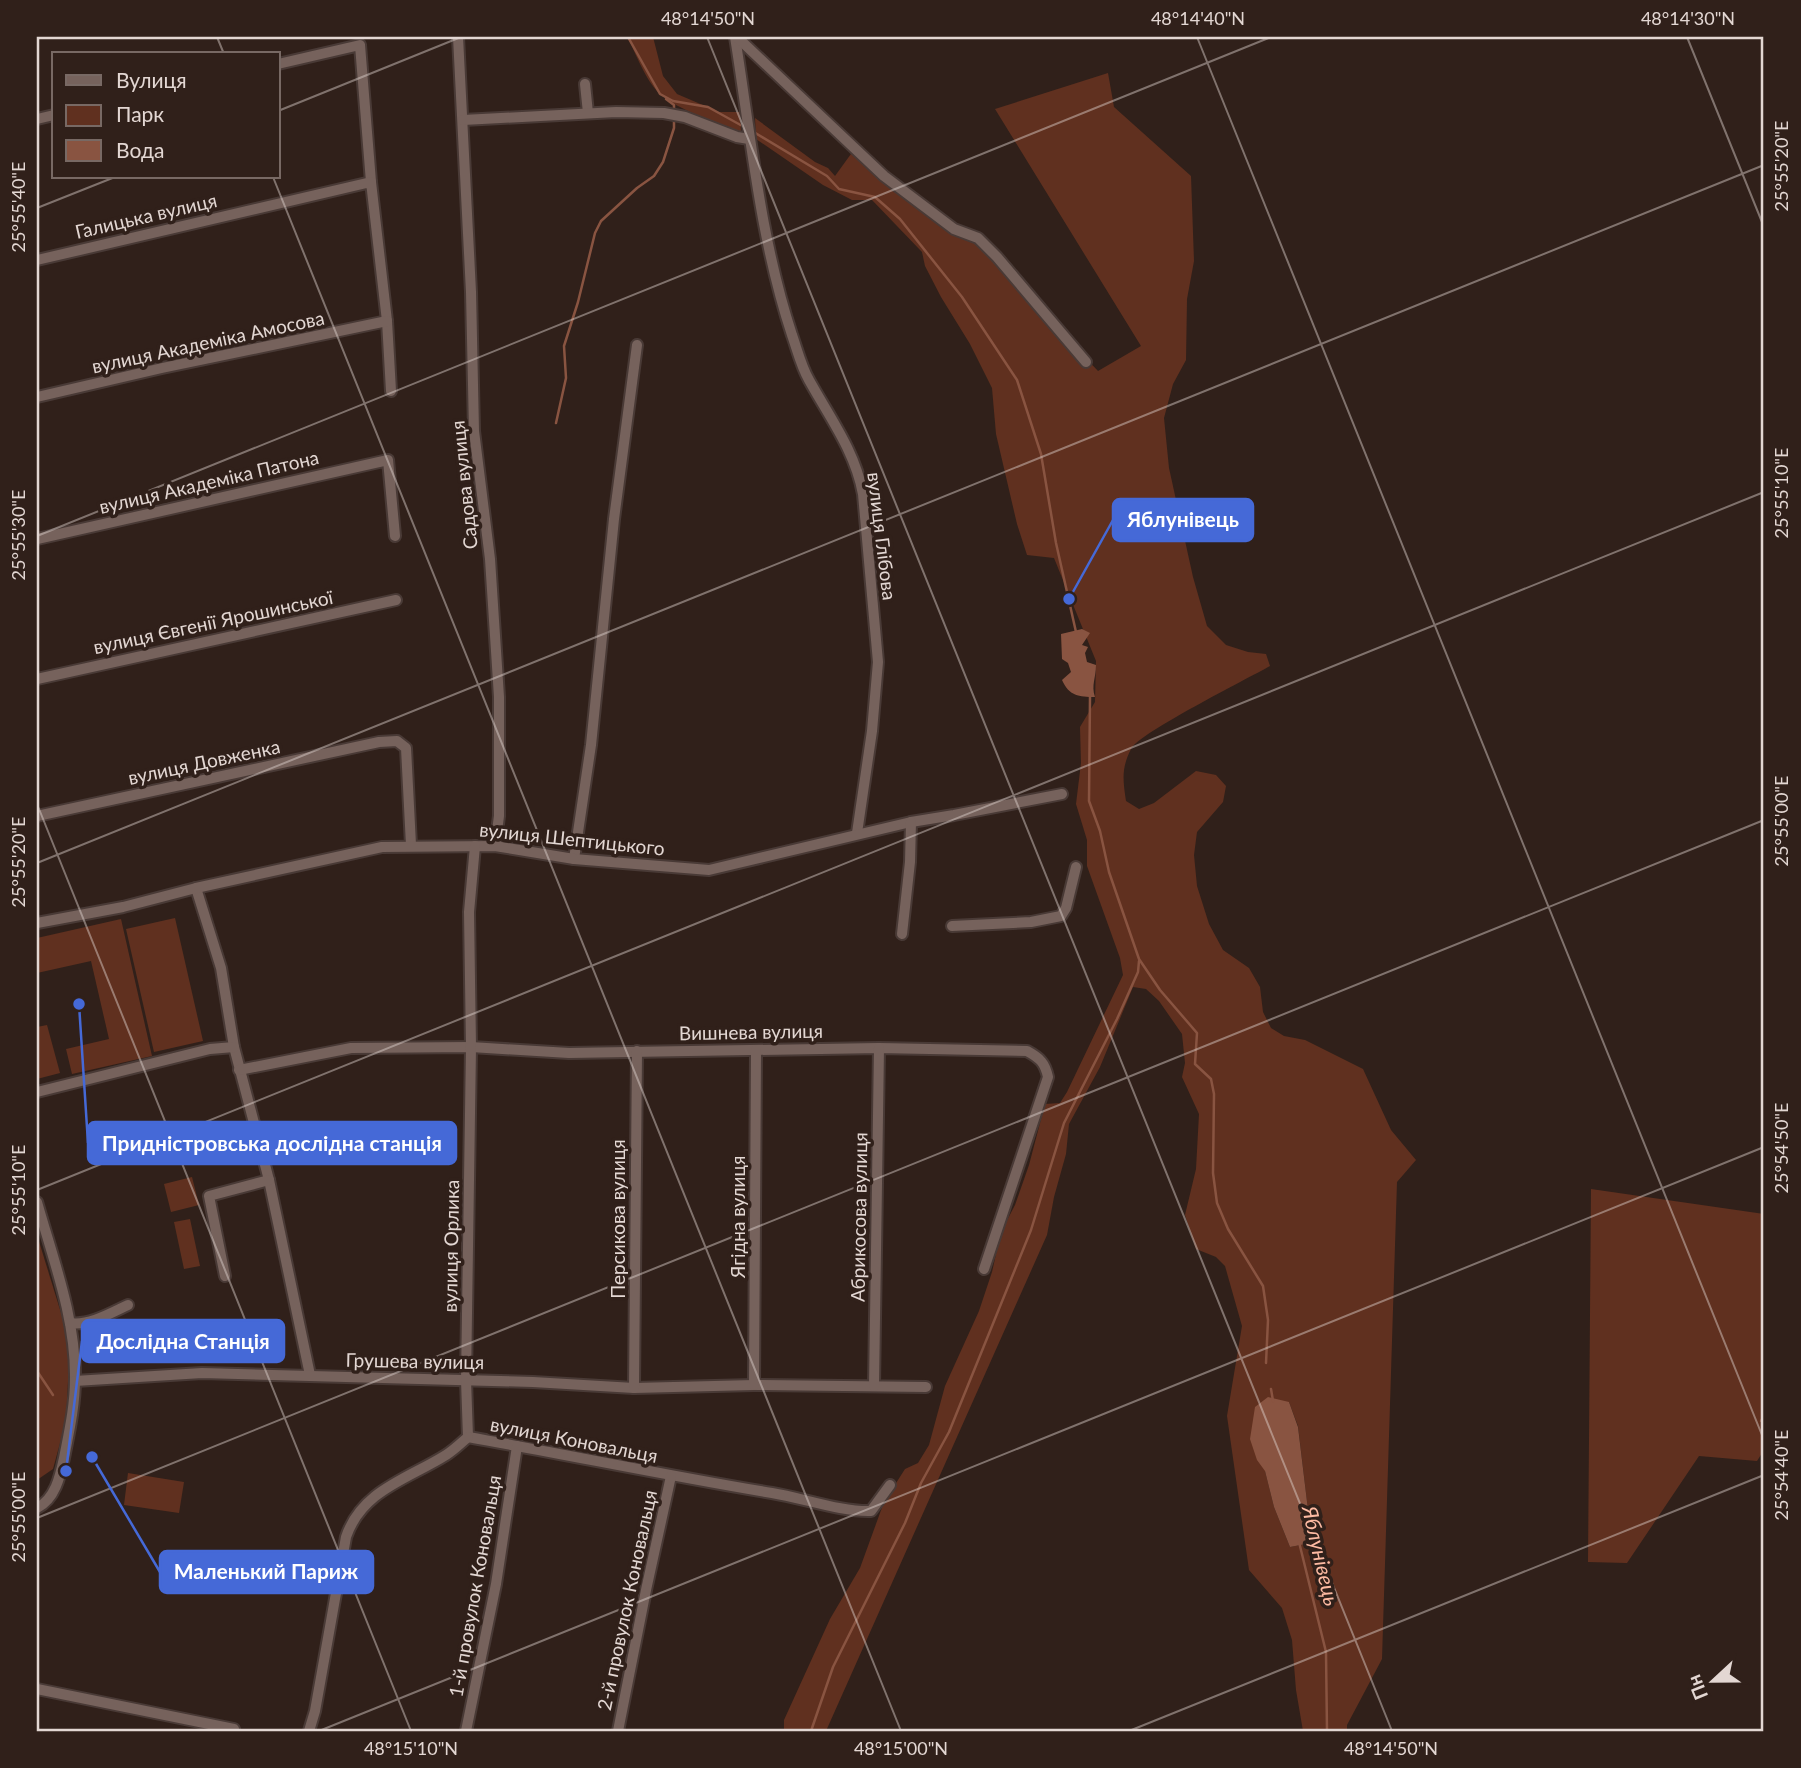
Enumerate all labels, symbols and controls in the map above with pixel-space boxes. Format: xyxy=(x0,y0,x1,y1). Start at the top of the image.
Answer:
text: 48°14'50"N xyxy=(661,7,755,29)
text: 48°14'40"N xyxy=(1151,7,1245,29)
text: 48°14'30"N xyxy=(1641,7,1735,29)
legend xyxy=(52,52,280,178)
text: Вулиця xyxy=(116,67,187,92)
text: Парк xyxy=(116,101,164,126)
text: 25°55'20"E xyxy=(1770,121,1792,211)
text: Вода xyxy=(116,137,164,162)
text: 25°55'40"E xyxy=(7,162,29,252)
street label: Галицька вулиця xyxy=(73,188,219,243)
street label: вулиця Академіка Амосова xyxy=(90,306,326,377)
street label: Садова вулиця xyxy=(445,420,482,551)
street label: вулиця Академіка Патона xyxy=(97,445,321,518)
text: 25°55'10"E xyxy=(1770,448,1792,538)
street label: вулиця Глібова xyxy=(863,471,902,601)
text: 25°55'30"E xyxy=(7,490,29,580)
callout: Яблунівець xyxy=(1113,499,1253,541)
text: Яблунівець xyxy=(1126,506,1239,531)
street label: вулиця Євгенії Ярошинської xyxy=(91,585,335,658)
street label: вулиця Довженка xyxy=(126,734,282,789)
text: 25°55'00"E xyxy=(1770,776,1792,866)
text: 25°55'20"E xyxy=(7,817,29,907)
street label: вулиця Шептицького xyxy=(478,817,666,860)
street label: Вишнева вулиця xyxy=(679,1019,823,1044)
text: 25°54'50"E xyxy=(1770,1103,1792,1193)
callout: Придністровська дослідна станція xyxy=(88,1122,456,1164)
text: Придністровська дослідна станція xyxy=(102,1130,442,1155)
street label: Абрикосова вулиця xyxy=(846,1132,871,1302)
street label: Персикова вулиця xyxy=(606,1139,629,1299)
text: 25°55'10"E xyxy=(7,1145,29,1235)
street label: Ягідна вулиця xyxy=(726,1156,749,1279)
street label: вулиця Орлика xyxy=(438,1180,463,1312)
callout: Дослідна Станція xyxy=(82,1320,284,1362)
text: Дослідна Станція xyxy=(96,1328,270,1353)
street label: Грушева вулиця xyxy=(346,1348,484,1373)
street label: вулиця Коновальця xyxy=(488,1412,660,1467)
text: 25°54'40"E xyxy=(1770,1430,1792,1520)
text: 25°55'00"E xyxy=(7,1472,29,1562)
street label: 1-й провулок Коновальця xyxy=(444,1473,505,1699)
street label: 2-й провулок Коновальця xyxy=(592,1488,661,1712)
water label: Яблунівець xyxy=(1298,1502,1345,1608)
callout: Маленький Париж xyxy=(160,1551,373,1593)
text: Маленький Париж xyxy=(174,1558,358,1583)
north arrow xyxy=(1678,1646,1748,1716)
text: Пн xyxy=(1681,1672,1712,1703)
text: 48°15'10"N xyxy=(364,1737,458,1759)
text: 48°15'00"N xyxy=(854,1737,948,1759)
text: 48°14'50"N xyxy=(1344,1737,1438,1759)

